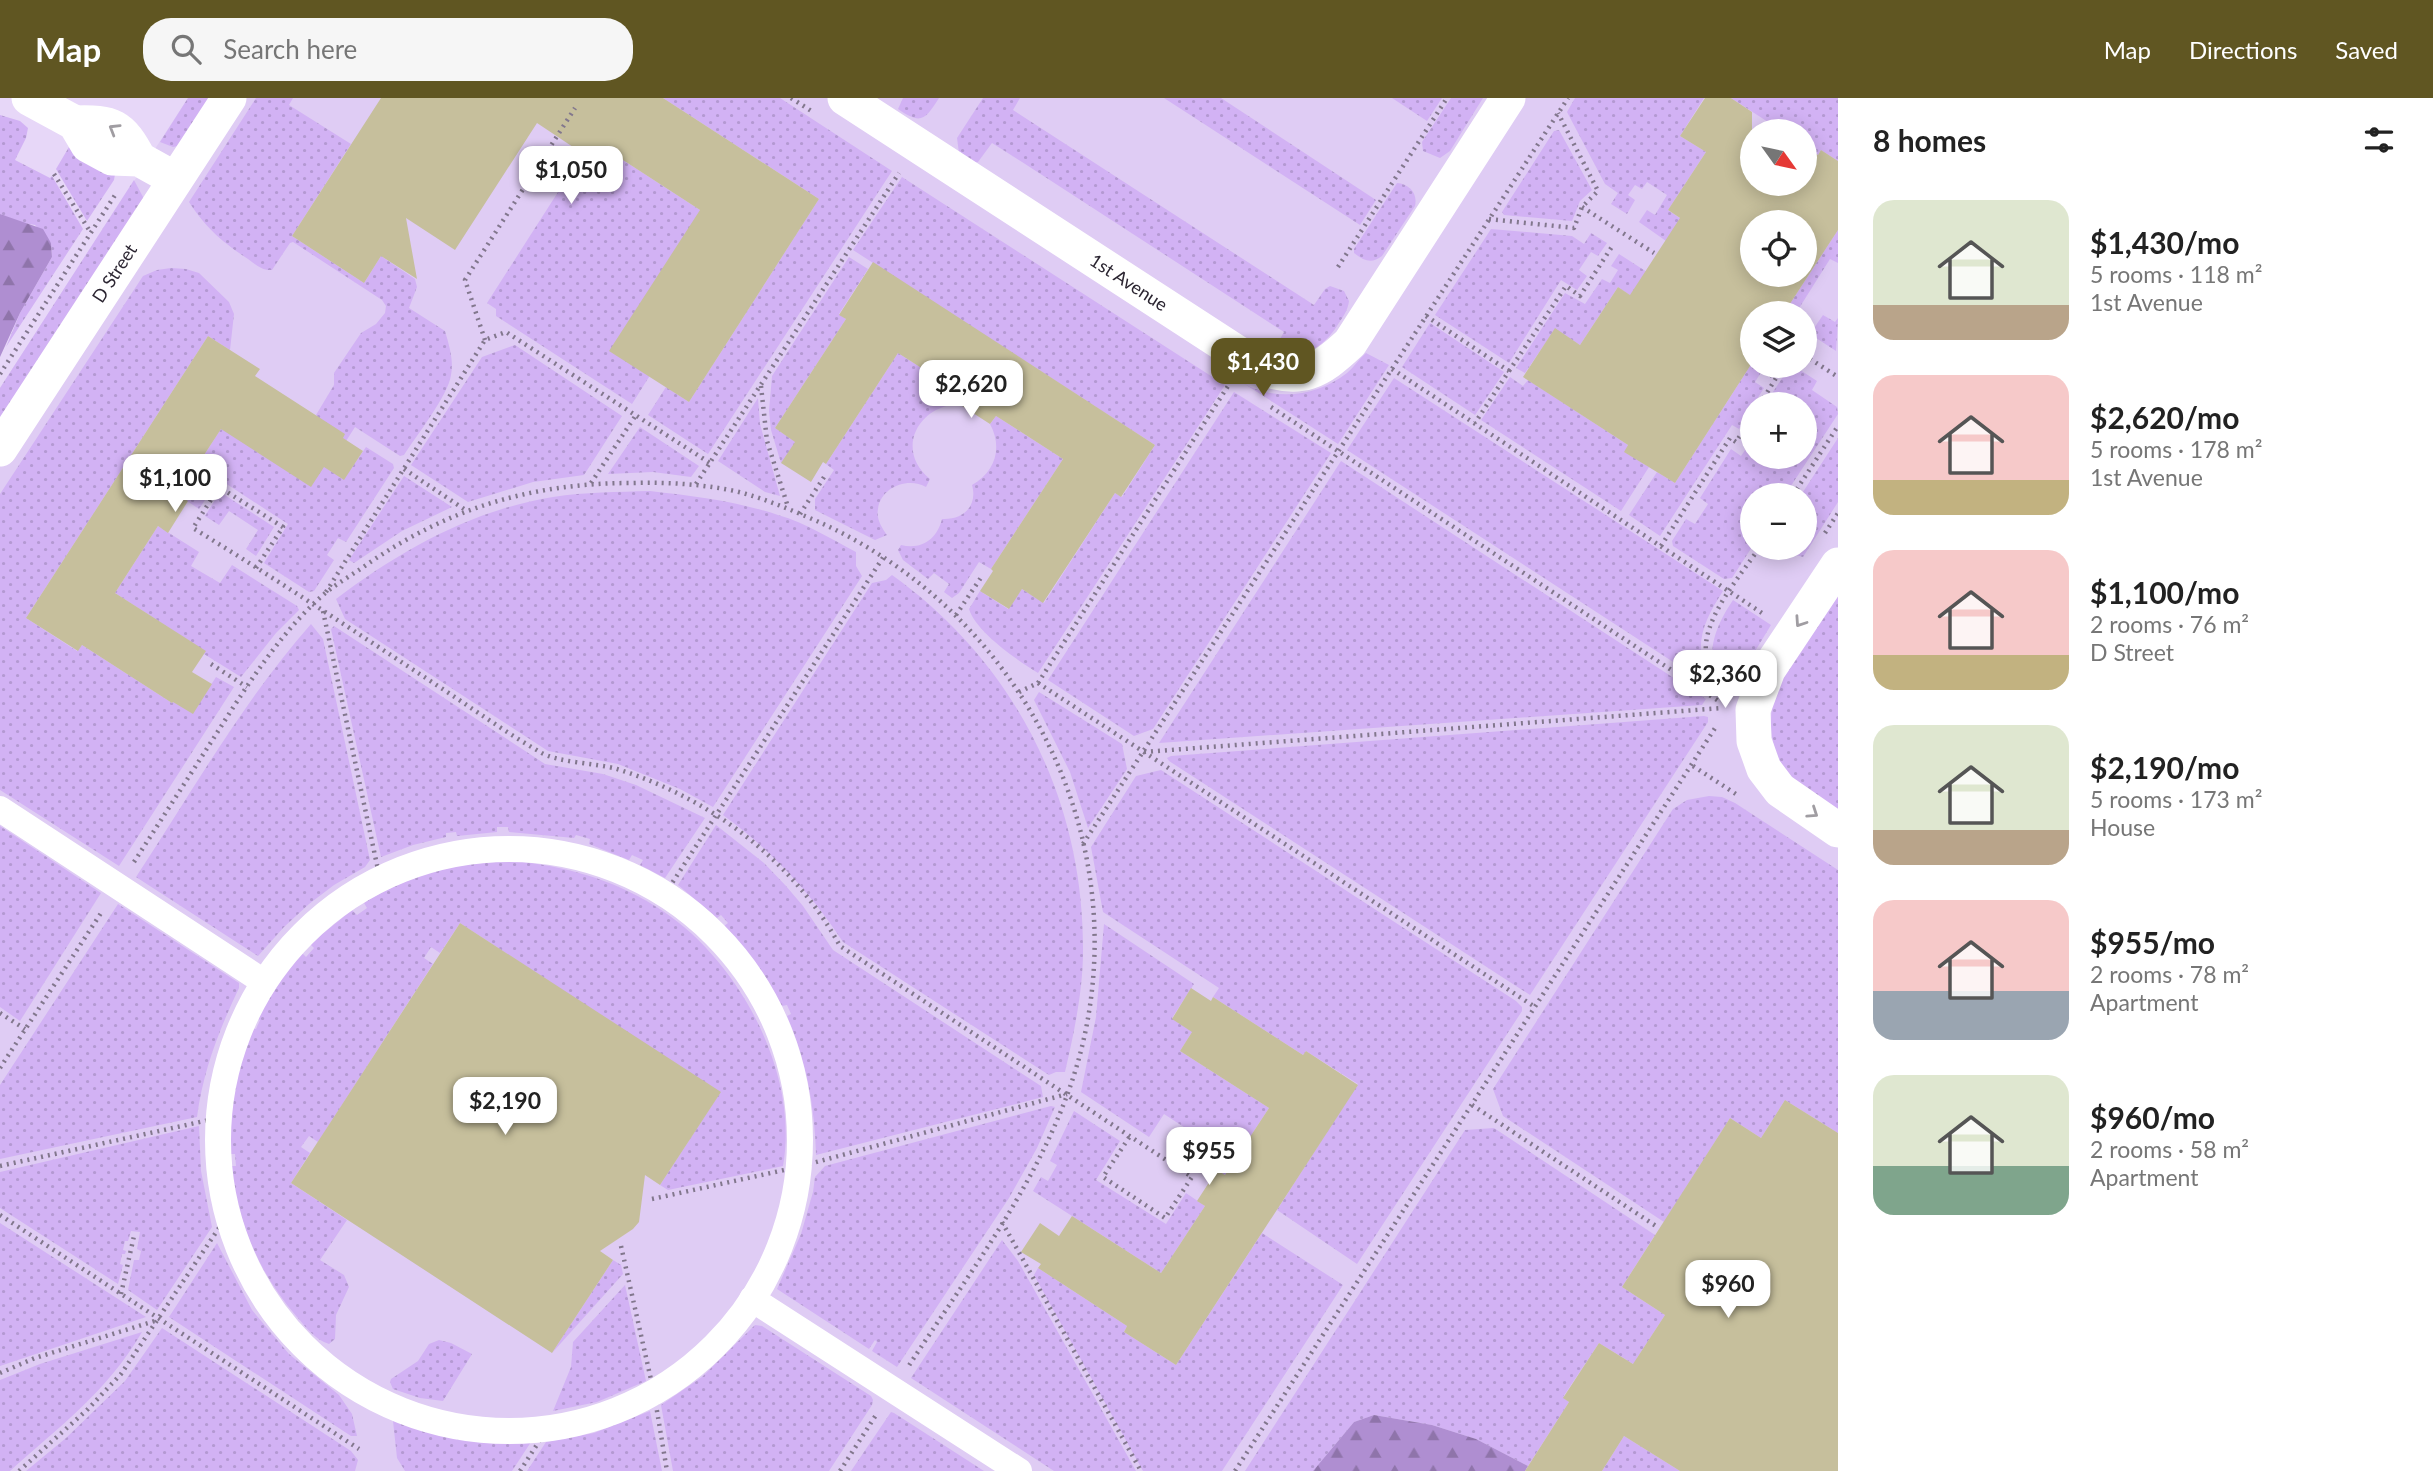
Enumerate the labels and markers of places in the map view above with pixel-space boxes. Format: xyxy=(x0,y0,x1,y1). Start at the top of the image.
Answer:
pin: $1,050 xyxy=(514,146,628,206)
pin: $1,430 xyxy=(1206,338,1320,398)
pin: $2,620 xyxy=(914,360,1028,420)
pin: $1,100 xyxy=(118,454,232,514)
pin: $2,360 xyxy=(1668,650,1782,710)
pin: $2,190 xyxy=(448,1077,562,1137)
pin: $955 xyxy=(1168,1128,1250,1187)
pin: $960 xyxy=(1687,1260,1769,1320)

